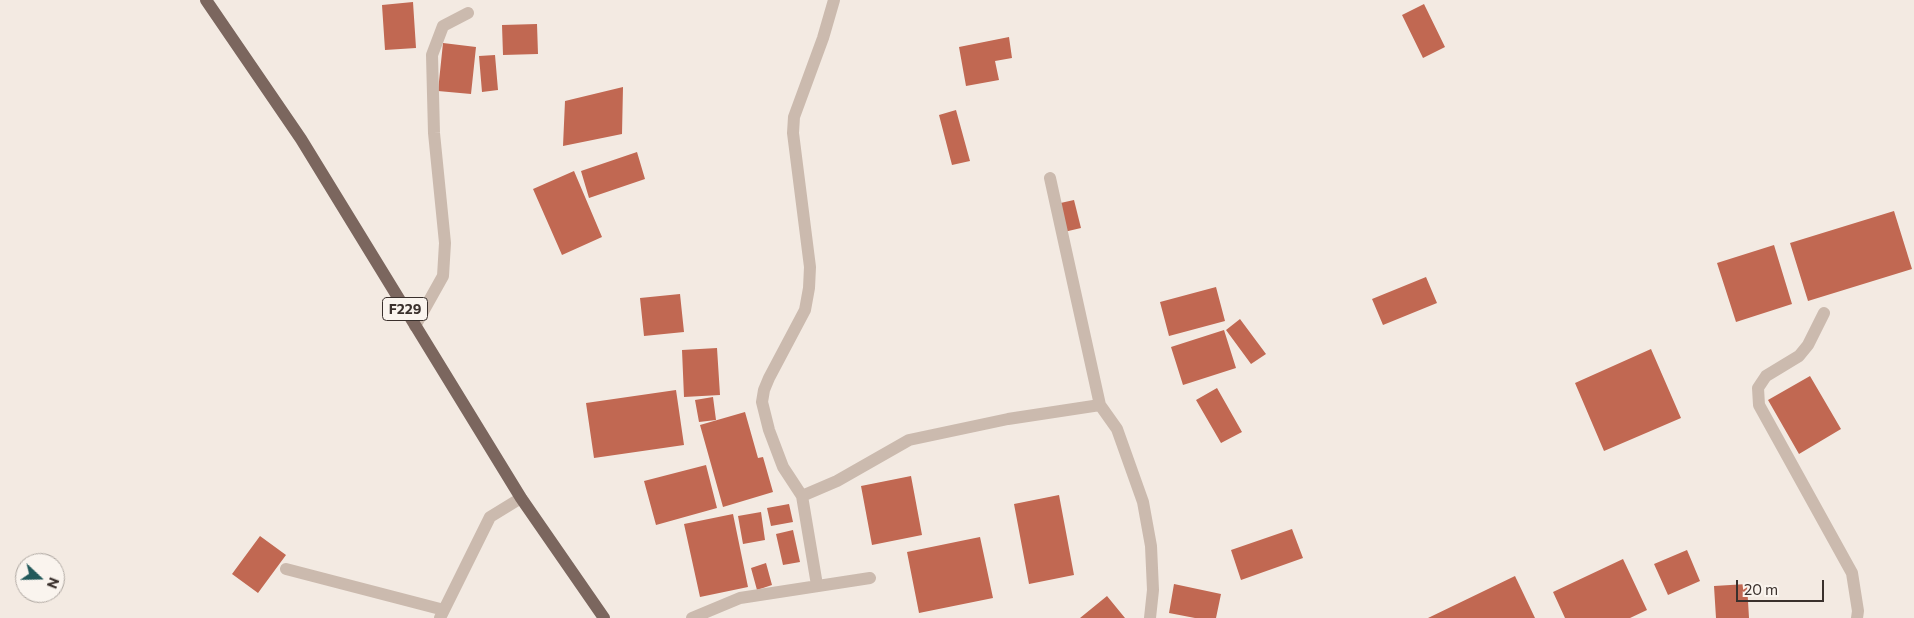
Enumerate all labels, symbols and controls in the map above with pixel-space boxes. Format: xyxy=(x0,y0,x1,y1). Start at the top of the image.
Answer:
road number: F229 xyxy=(382,298,428,320)
north arrow xyxy=(15,553,65,603)
scale bar xyxy=(1739,570,1826,602)
text: N xyxy=(44,575,63,591)
text: 20 m xyxy=(1744,580,1778,598)

